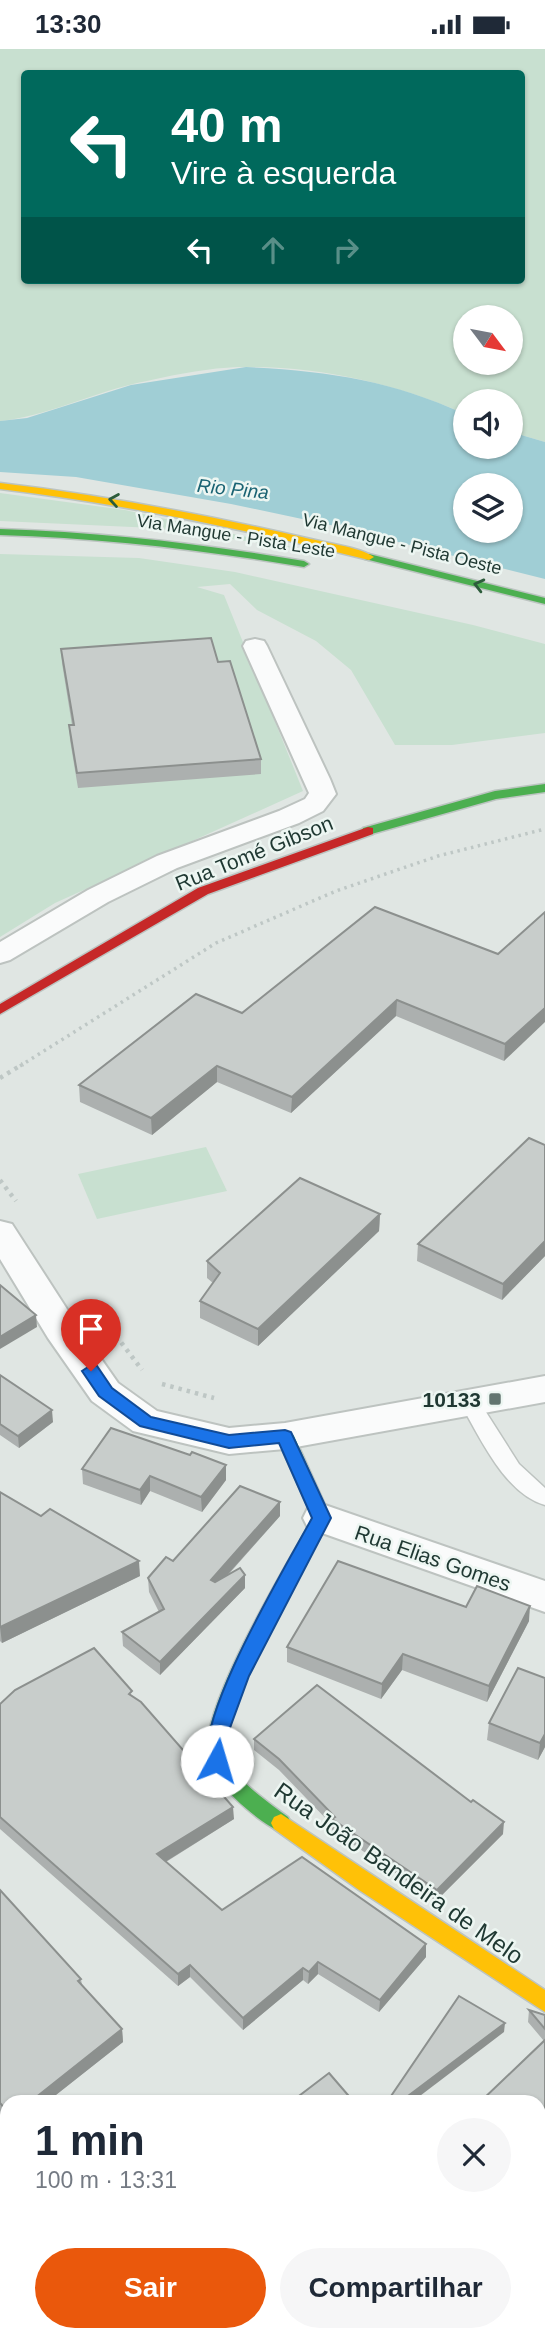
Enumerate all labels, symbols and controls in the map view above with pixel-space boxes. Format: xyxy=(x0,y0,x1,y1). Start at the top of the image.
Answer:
text: 13:30 xyxy=(35,9,102,39)
icon: left xyxy=(56,98,147,189)
text: 40 m xyxy=(171,98,283,152)
text: Vire à esquerda xyxy=(171,155,396,191)
icon: left xyxy=(181,231,219,269)
icon: ahead xyxy=(254,231,292,269)
icon: right xyxy=(327,231,365,269)
north arrow xyxy=(453,305,523,375)
map controls xyxy=(453,305,523,543)
button: sound xyxy=(453,389,523,459)
button: layers xyxy=(453,473,523,543)
water label: Rio Pina xyxy=(196,475,270,503)
one-way arrow xyxy=(108,493,120,508)
street label: Via Mangue - Pista Leste xyxy=(135,510,337,562)
street label: Via Mangue - Pista Oeste xyxy=(300,510,504,578)
one-way arrow xyxy=(473,578,485,593)
street label: Rua Tomé Gibson xyxy=(172,811,336,895)
pin xyxy=(61,1299,121,1371)
icon: arrive xyxy=(72,1310,110,1348)
place label: 10133 xyxy=(423,1388,481,1411)
marker: 10133 xyxy=(487,1391,503,1407)
street label: Rua Elias Gomes xyxy=(352,1521,514,1595)
position arrow xyxy=(180,1724,254,1798)
street label: Rua João Bandeira de Melo xyxy=(269,1777,529,1969)
text: 1 min xyxy=(35,2117,145,2164)
button: close xyxy=(437,2118,511,2192)
text: 100 m · 13:31 xyxy=(35,2167,177,2193)
button: Sair xyxy=(35,2248,266,2328)
button: Compartilhar xyxy=(280,2248,511,2328)

